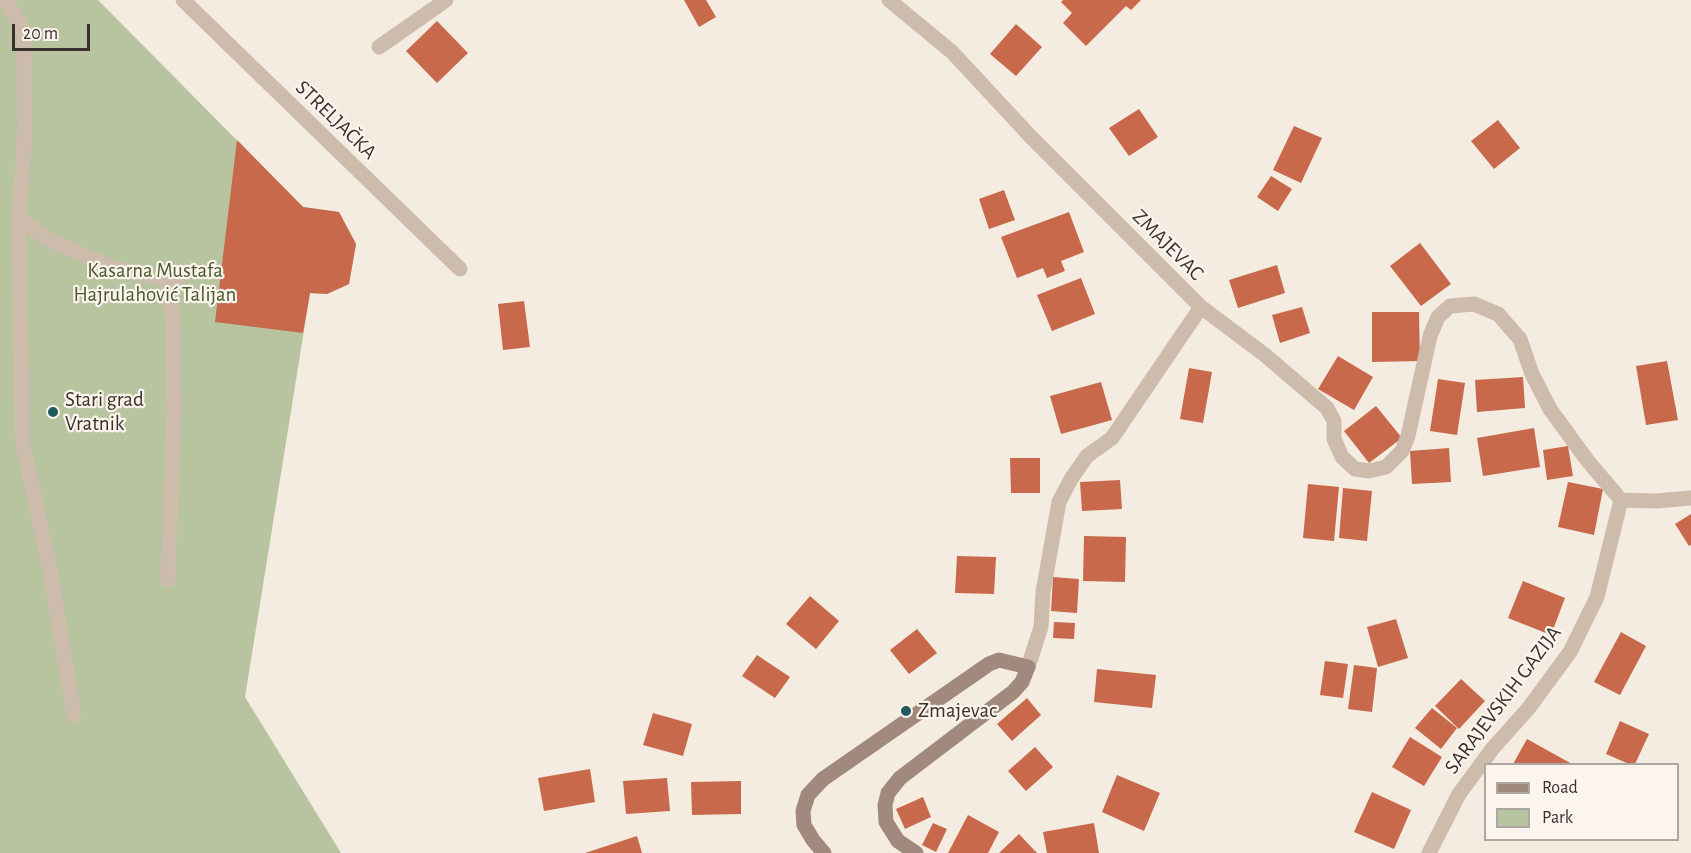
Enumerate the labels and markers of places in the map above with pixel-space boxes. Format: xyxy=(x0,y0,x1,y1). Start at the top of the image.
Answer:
place label: Stari grad Vratnik xyxy=(65,387,144,437)
marker: Stari grad Vratnik xyxy=(46,405,60,419)
place label: Zmajevac xyxy=(918,698,997,724)
marker: Zmajevac xyxy=(899,704,913,718)

